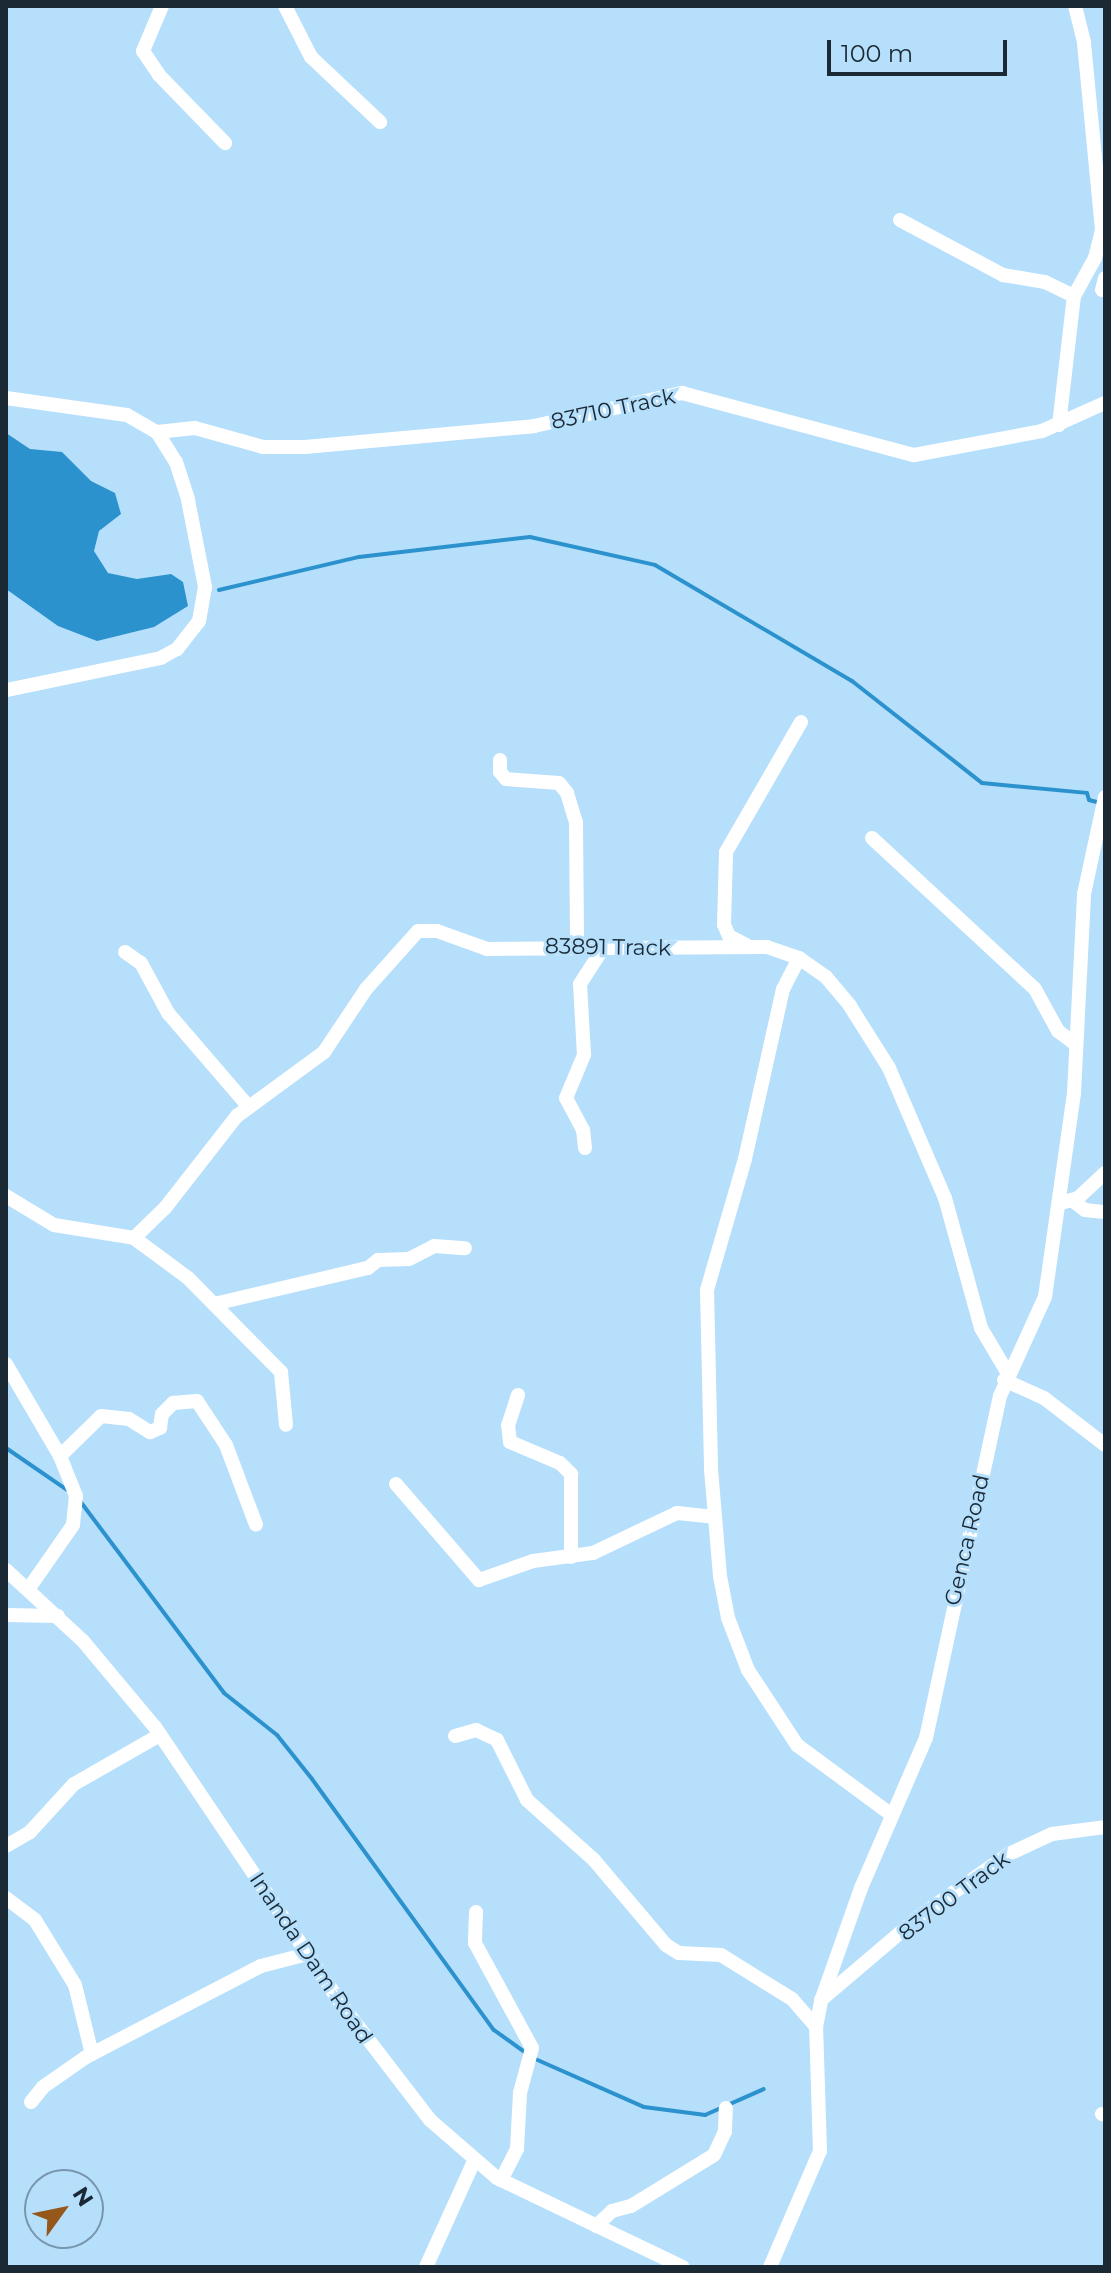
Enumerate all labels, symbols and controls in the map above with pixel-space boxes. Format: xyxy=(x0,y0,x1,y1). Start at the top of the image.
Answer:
scale bar xyxy=(831,24,1011,74)
text: 100 m xyxy=(841,39,913,68)
street label: 83710 Track xyxy=(549,383,677,435)
street label: 83891 Track xyxy=(545,933,671,961)
street label: Genca Road xyxy=(939,1472,995,1608)
street label: 83700 Track xyxy=(893,1846,1015,1946)
street label: Inanda Dam Road xyxy=(244,1867,378,2049)
north arrow xyxy=(24,2169,104,2249)
text: N xyxy=(67,2182,99,2212)

